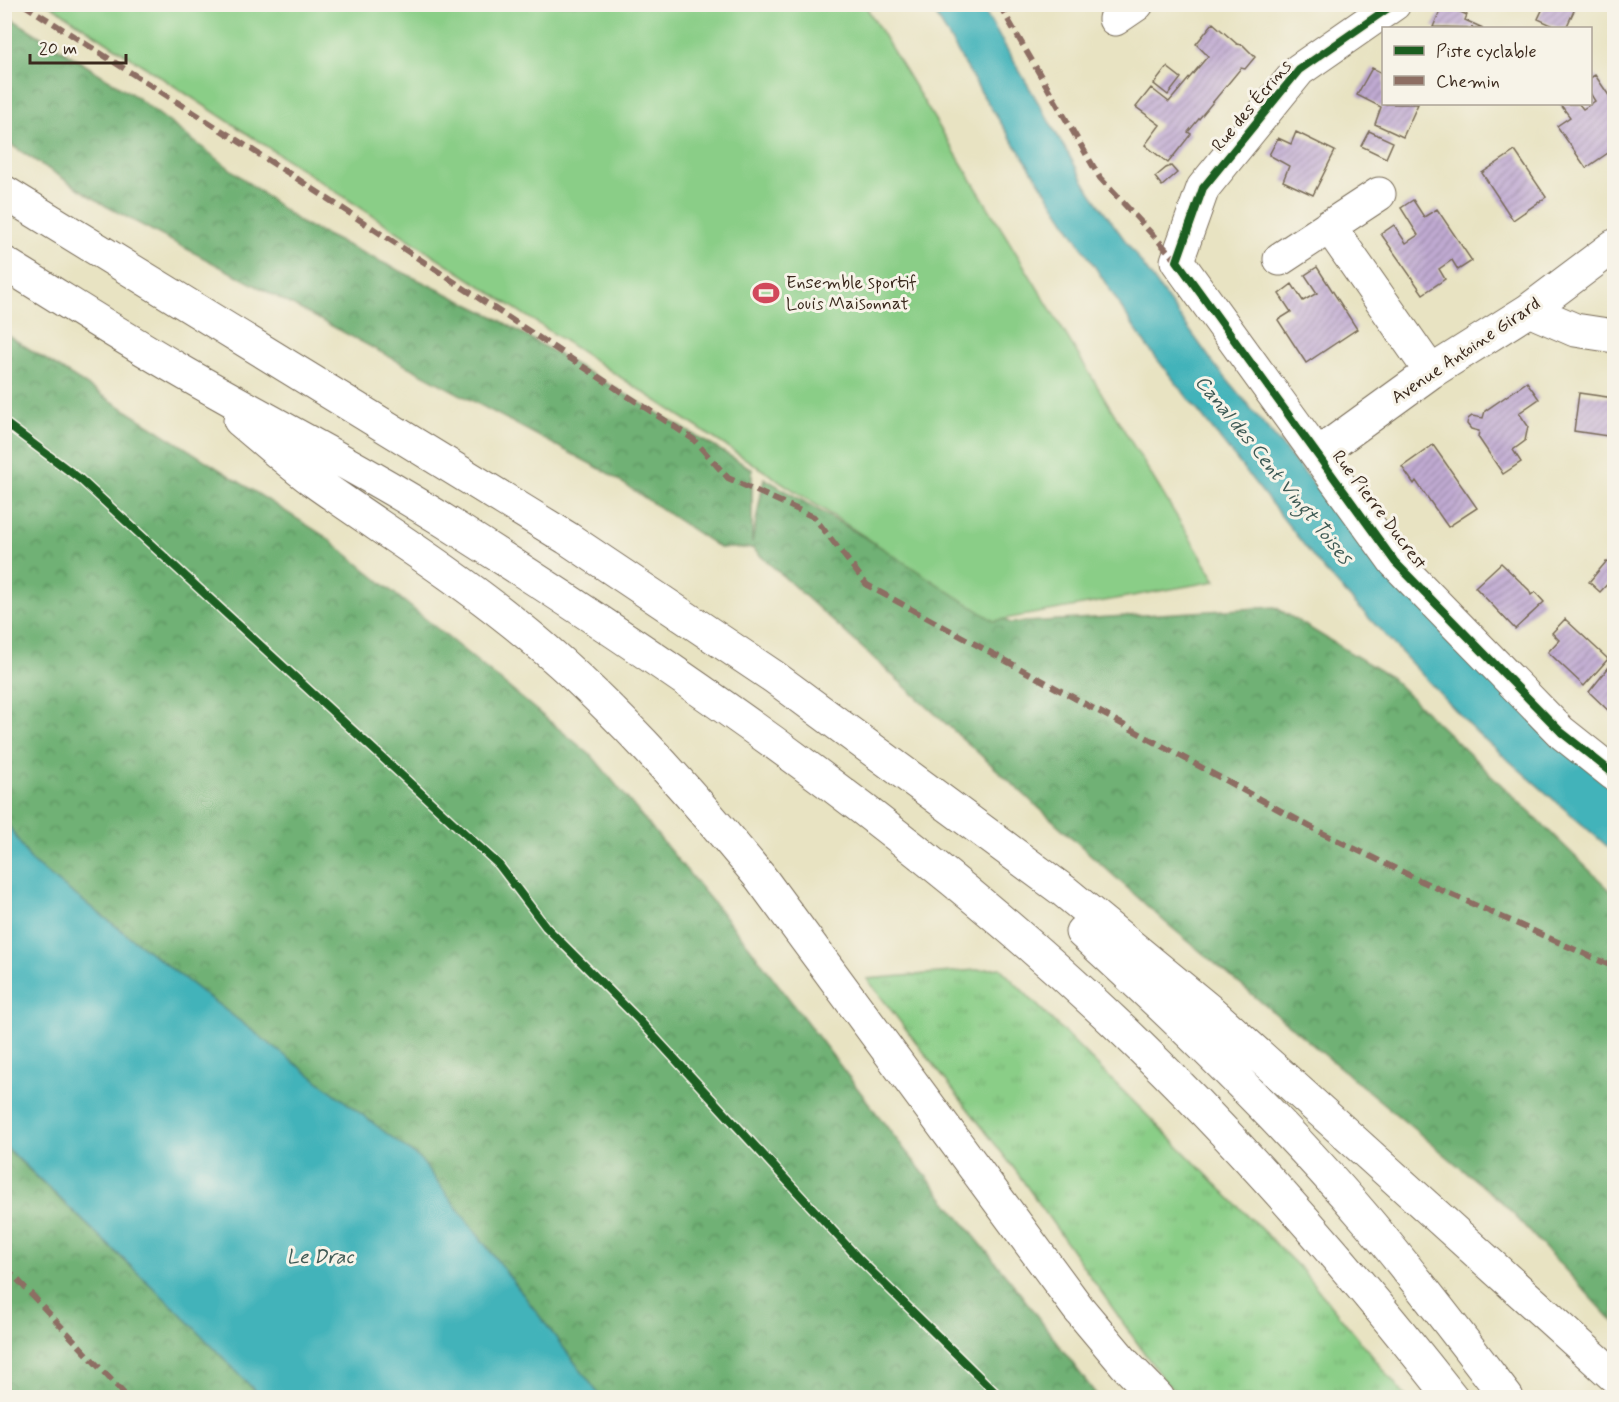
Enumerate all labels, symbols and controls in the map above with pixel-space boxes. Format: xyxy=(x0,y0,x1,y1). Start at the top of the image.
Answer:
scale bar xyxy=(30,27,126,65)
legend xyxy=(1382,27,1592,105)
text: 20 m xyxy=(39,37,77,61)
text: Piste cyclable xyxy=(1436,40,1537,64)
street label: Rue des Écrins xyxy=(1206,55,1298,157)
text: Chemin xyxy=(1436,70,1500,94)
place label: Ensemble sportif Louis Maisonnat xyxy=(786,271,917,316)
sports icon: Ensemble sportif Louis Maisonnat xyxy=(751,278,781,308)
street label: Avenue Antoine Girard xyxy=(1387,292,1545,410)
water label: Canal des Cent Vingt Toises xyxy=(1187,370,1359,573)
street label: Rue Pierre Ducrest xyxy=(1326,446,1432,575)
water label: Le Drac xyxy=(286,1244,354,1271)

